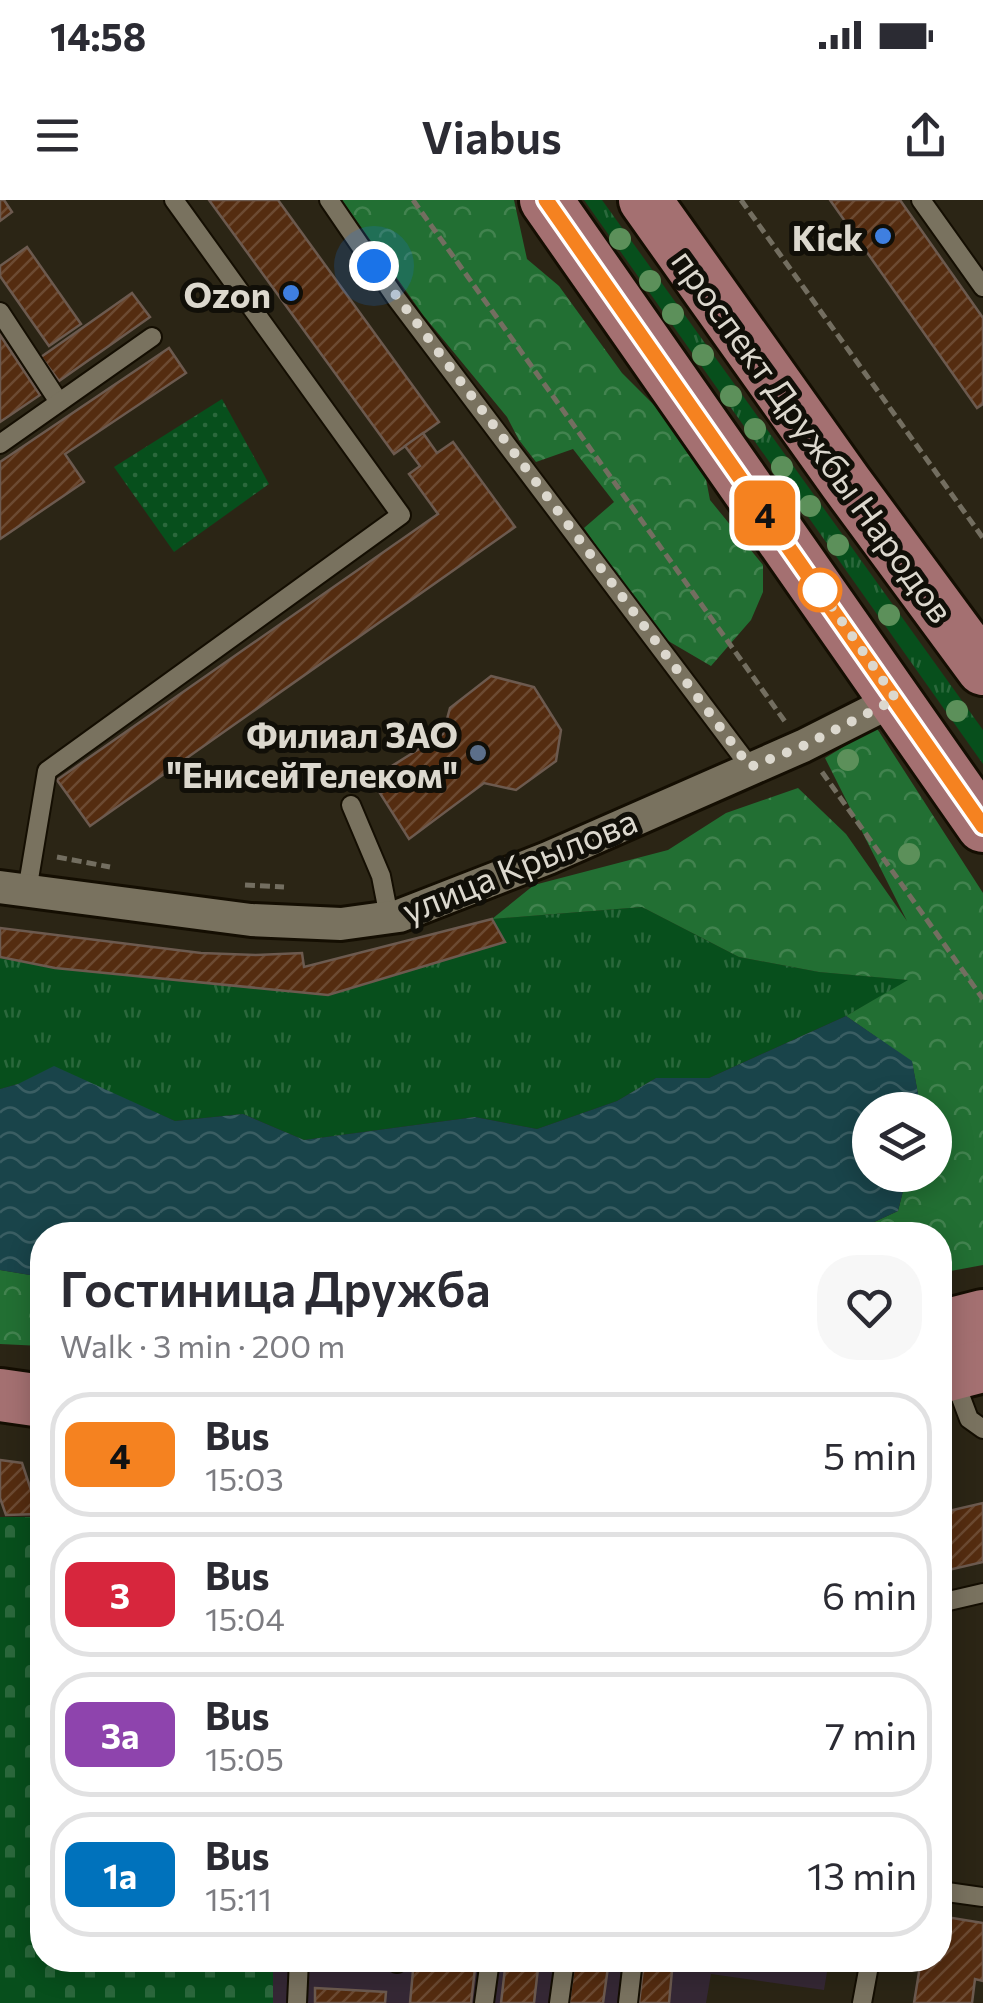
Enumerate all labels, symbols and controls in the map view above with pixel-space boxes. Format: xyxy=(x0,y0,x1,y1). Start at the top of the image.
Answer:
text: 14:58 xyxy=(50,12,146,59)
icon: menu xyxy=(30,108,85,163)
text: Viabus xyxy=(421,108,562,163)
icon: share xyxy=(898,108,953,163)
place label: Kick xyxy=(792,215,863,258)
marker: Kick xyxy=(872,225,894,247)
street label: проспект Дружбы Народов xyxy=(664,240,964,630)
your location xyxy=(349,241,399,291)
place label: Ozon xyxy=(183,272,271,315)
marker: Ozon xyxy=(280,282,302,304)
line badge: 4 xyxy=(732,480,798,546)
text: 4 xyxy=(754,492,776,535)
unlabelled marker xyxy=(799,569,841,611)
place label: Филиал ЗАО "ЕнисейТелеком" xyxy=(167,712,458,795)
marker: Филиал ЗАО "ЕнисейТелеком" xyxy=(467,742,489,764)
street label: улица Крылова xyxy=(395,797,643,931)
map controls xyxy=(852,1092,952,1192)
button: layers xyxy=(852,1092,952,1192)
button: heart xyxy=(817,1255,922,1360)
text: Гостиница Дружба xyxy=(60,1258,491,1317)
text: Walk · 3 min · 200 m xyxy=(60,1325,345,1365)
text: Bus xyxy=(205,1411,270,1458)
text: 5 min xyxy=(823,1431,917,1478)
text: 4 xyxy=(109,1433,131,1476)
text: 15:03 xyxy=(205,1458,284,1498)
text: Bus xyxy=(205,1551,270,1598)
text: 6 min xyxy=(822,1571,917,1618)
text: 3 xyxy=(110,1573,130,1616)
text: 15:04 xyxy=(205,1598,285,1638)
text: Bus xyxy=(205,1691,270,1738)
text: 7 min xyxy=(825,1711,917,1758)
text: 3а xyxy=(101,1713,139,1756)
text: 15:05 xyxy=(205,1738,284,1778)
text: Bus xyxy=(205,1831,270,1878)
text: 13 min xyxy=(807,1851,917,1898)
text: 1а xyxy=(103,1853,137,1896)
text: 15:11 xyxy=(205,1878,272,1918)

